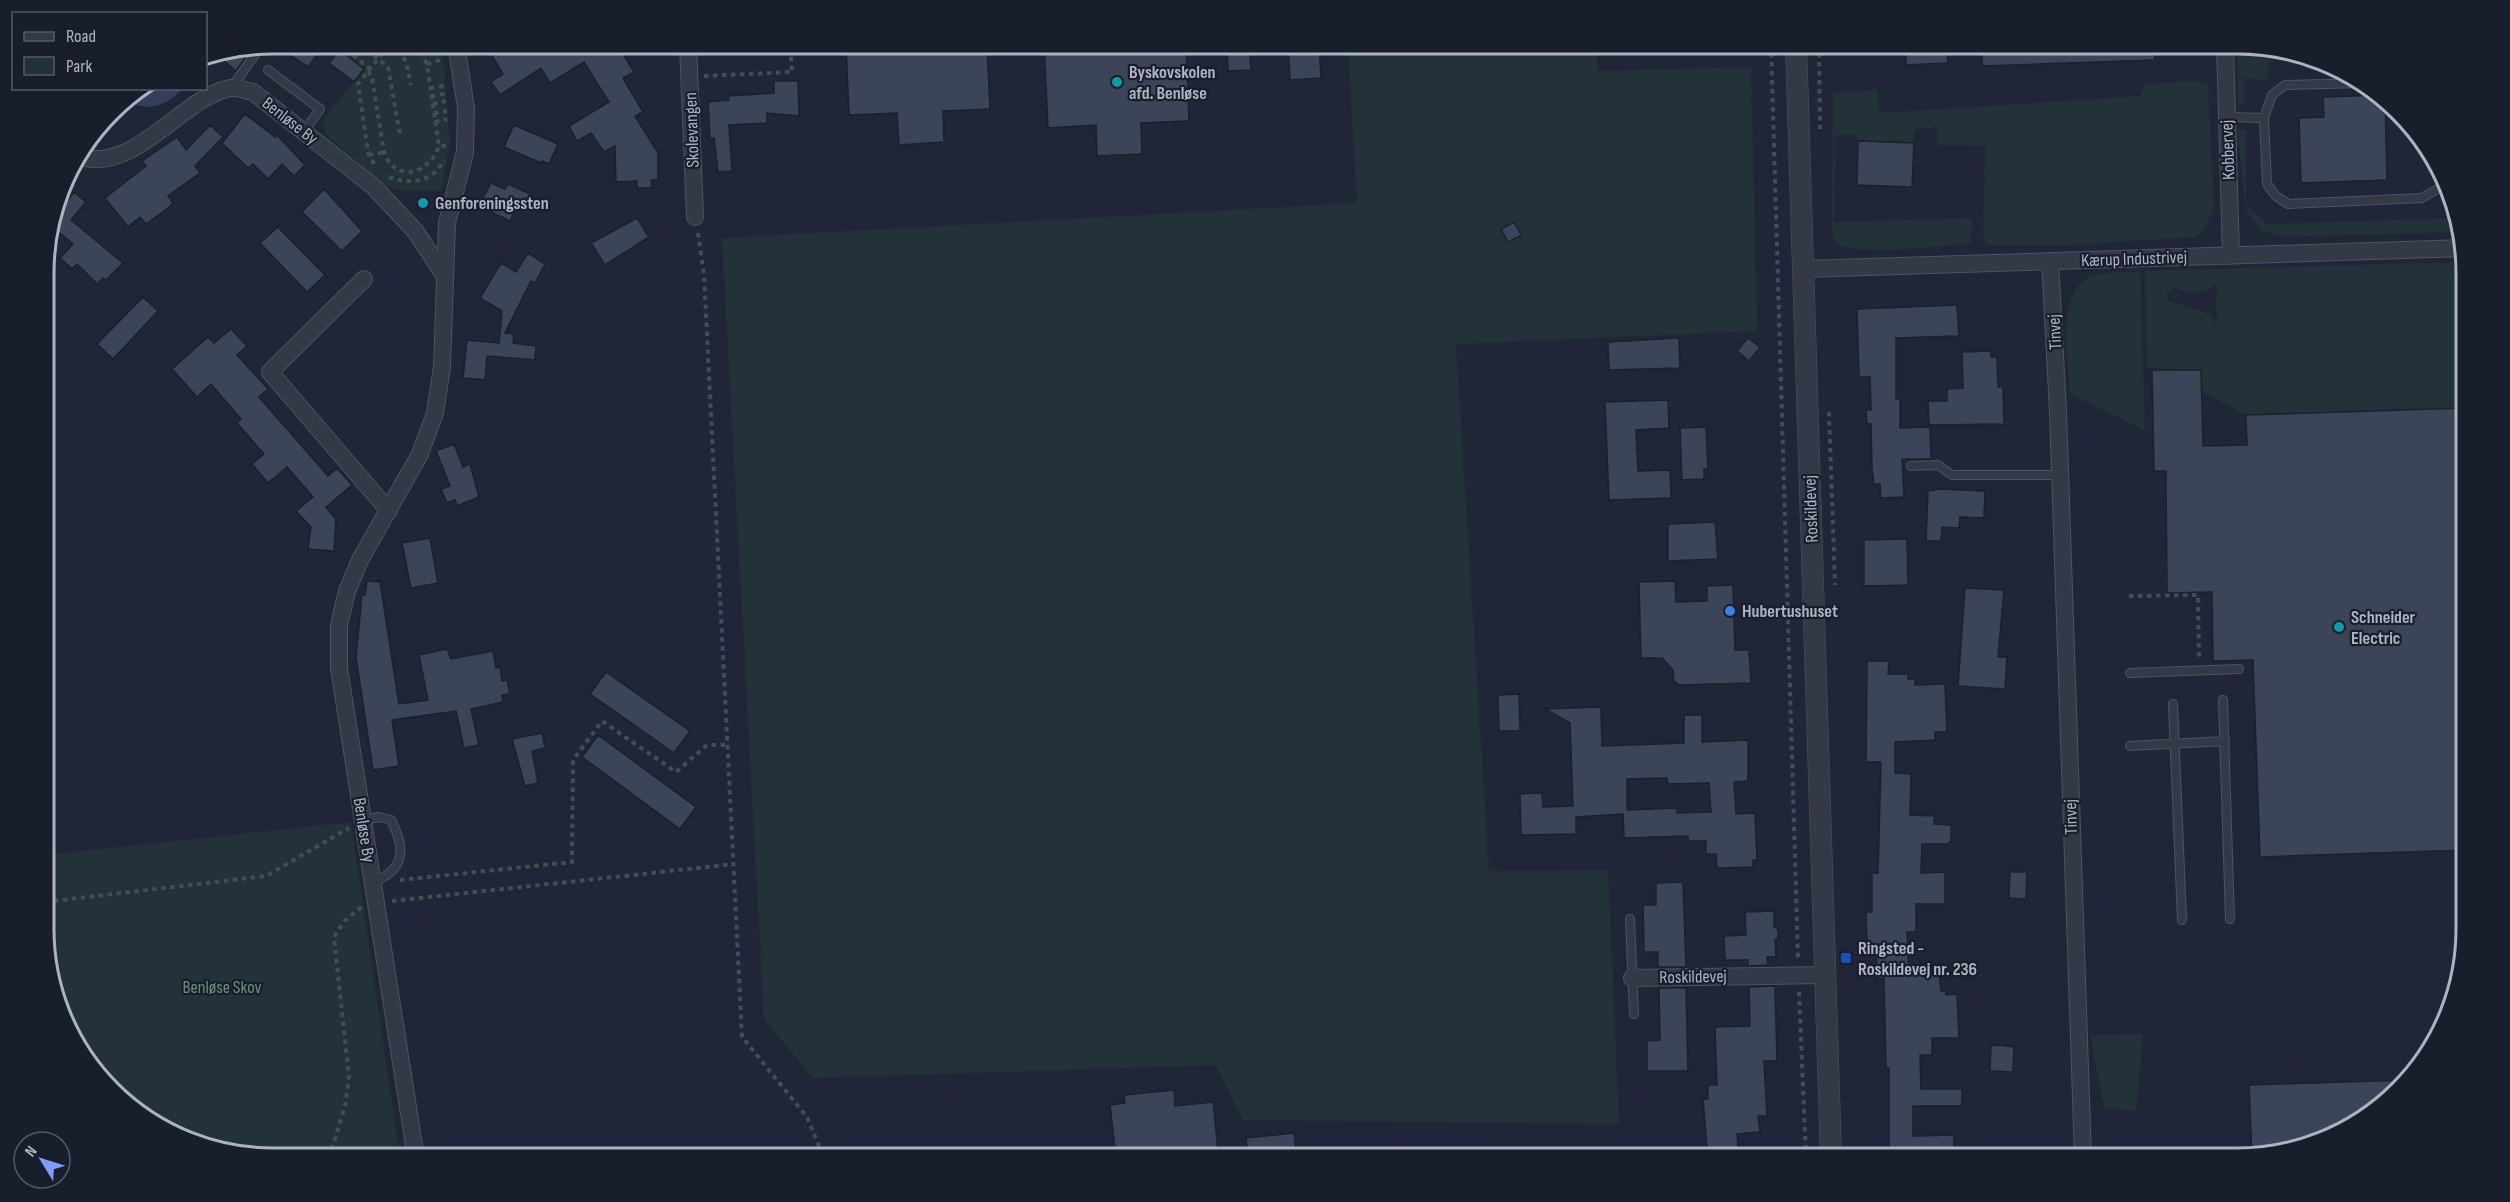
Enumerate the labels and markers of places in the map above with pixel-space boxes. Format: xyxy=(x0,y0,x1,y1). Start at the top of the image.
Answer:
place label: Byskovskolen afd. Benløse xyxy=(1129,62,1216,104)
marker: Byskovskolen afd. Benløse xyxy=(1110,75,1124,89)
place label: Genforeningssten xyxy=(435,193,549,214)
marker: Genforeningssten xyxy=(416,196,430,210)
place label: Hubertushuset xyxy=(1742,601,1838,622)
marker: Hubertushuset xyxy=(1723,604,1737,618)
place label: Schneider Electric xyxy=(2351,607,2416,649)
marker: Schneider Electric xyxy=(2332,620,2346,634)
place label: Ringsted - Roskildevej nr. 236 xyxy=(1858,938,1977,980)
marker: Ringsted - Roskildevej nr. 236 xyxy=(1839,951,1853,965)

